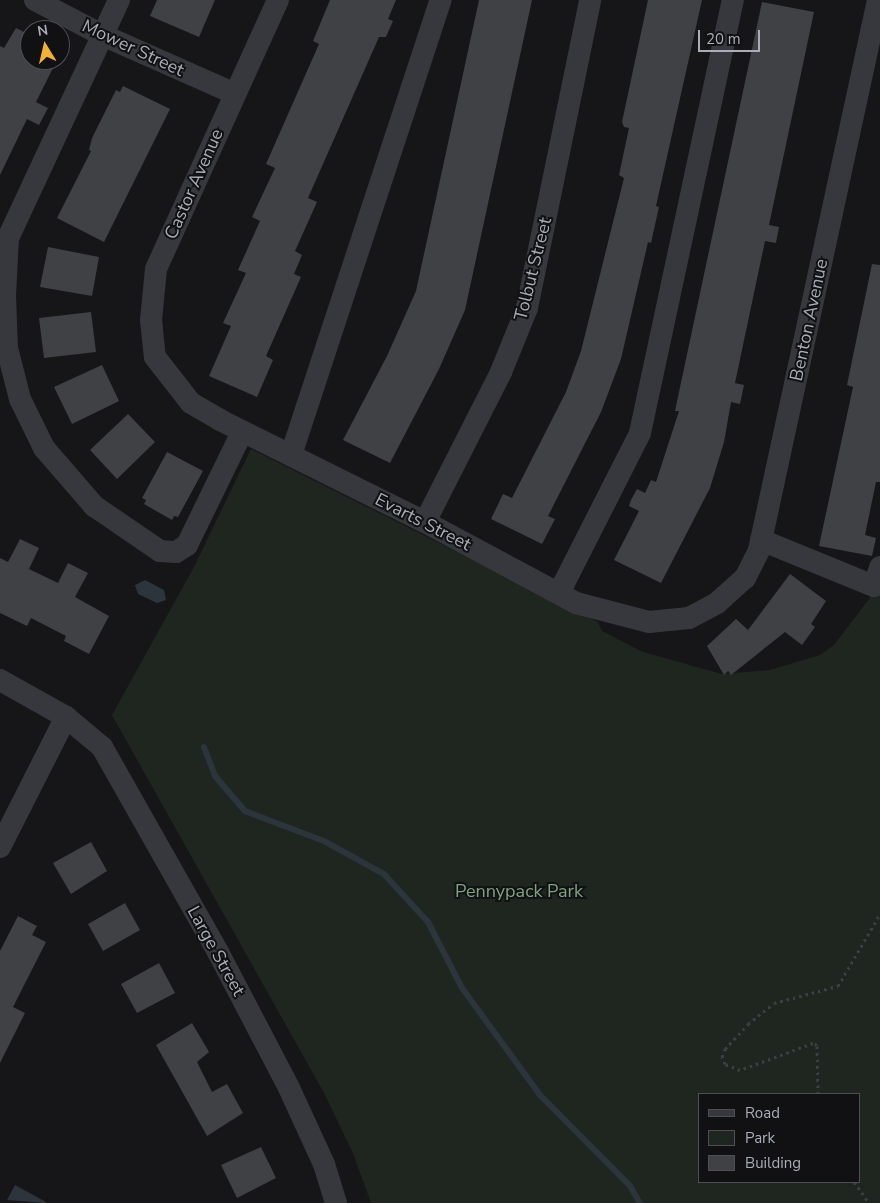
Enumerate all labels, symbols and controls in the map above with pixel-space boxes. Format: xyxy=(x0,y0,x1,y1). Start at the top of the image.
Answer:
street label: Mower Street xyxy=(79,15,187,81)
north arrow xyxy=(20,20,70,70)
text: N xyxy=(36,20,49,41)
scale bar xyxy=(700,20,762,52)
text: 20 m xyxy=(706,29,741,49)
street label: Castor Avenue xyxy=(160,125,228,243)
street label: Tolbut Street xyxy=(510,215,556,323)
street label: Benton Avenue xyxy=(786,257,832,383)
street label: Evarts Street xyxy=(372,489,474,555)
park label: Pennypack Park xyxy=(455,880,583,902)
street label: Large Street xyxy=(182,902,250,1000)
legend xyxy=(698,1093,860,1183)
text: Road xyxy=(745,1103,780,1123)
text: Park xyxy=(745,1128,775,1148)
text: Building xyxy=(745,1153,801,1173)

